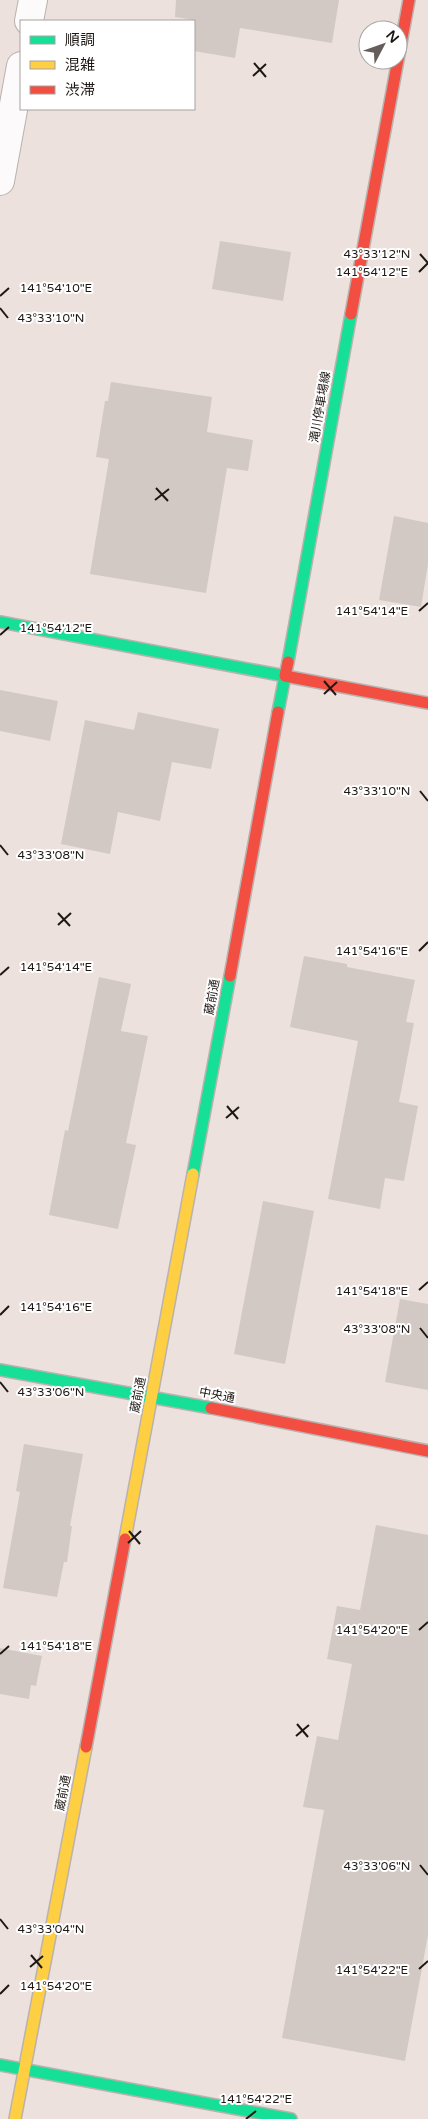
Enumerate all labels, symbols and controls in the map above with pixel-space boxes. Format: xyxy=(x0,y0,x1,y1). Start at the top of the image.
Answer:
legend xyxy=(20,20,195,110)
north arrow xyxy=(358,20,408,70)
text: N xyxy=(382,27,403,47)
text: 順調 xyxy=(65,31,95,49)
text: 混雑 xyxy=(65,56,95,74)
text: 渋滞 xyxy=(65,81,95,99)
text: 43°33'12"N xyxy=(344,247,411,261)
text: 141°54'12"E xyxy=(336,265,409,279)
text: 141°54'10"E xyxy=(20,281,93,295)
text: 43°33'10"N xyxy=(18,311,85,325)
street label: 滝川停車場線 xyxy=(307,370,333,444)
text: 141°54'14"E xyxy=(336,604,409,618)
text: 141°54'12"E xyxy=(20,621,93,635)
text: 43°33'10"N xyxy=(344,784,411,798)
text: 43°33'08"N xyxy=(18,848,85,862)
text: 141°54'16"E xyxy=(336,944,409,958)
text: 141°54'14"E xyxy=(20,960,93,974)
street label: 蔵前通 xyxy=(202,978,222,1016)
text: 141°54'18"E xyxy=(336,1284,409,1298)
text: 141°54'16"E xyxy=(20,1300,93,1314)
text: 43°33'08"N xyxy=(344,1322,411,1336)
street label: 蔵前通 xyxy=(128,1376,148,1414)
text: 43°33'06"N xyxy=(18,1385,85,1399)
street label: 中央通 xyxy=(198,1385,236,1405)
text: 141°54'20"E xyxy=(336,1623,409,1637)
text: 141°54'18"E xyxy=(20,1639,93,1653)
street label: 蔵前通 xyxy=(53,1774,73,1812)
text: 43°33'06"N xyxy=(344,1859,411,1873)
text: 43°33'04"N xyxy=(18,1922,85,1936)
text: 141°54'22"E xyxy=(336,1963,409,1977)
text: 141°54'20"E xyxy=(20,1979,93,1993)
text: 141°54'22"E xyxy=(220,2092,293,2106)

